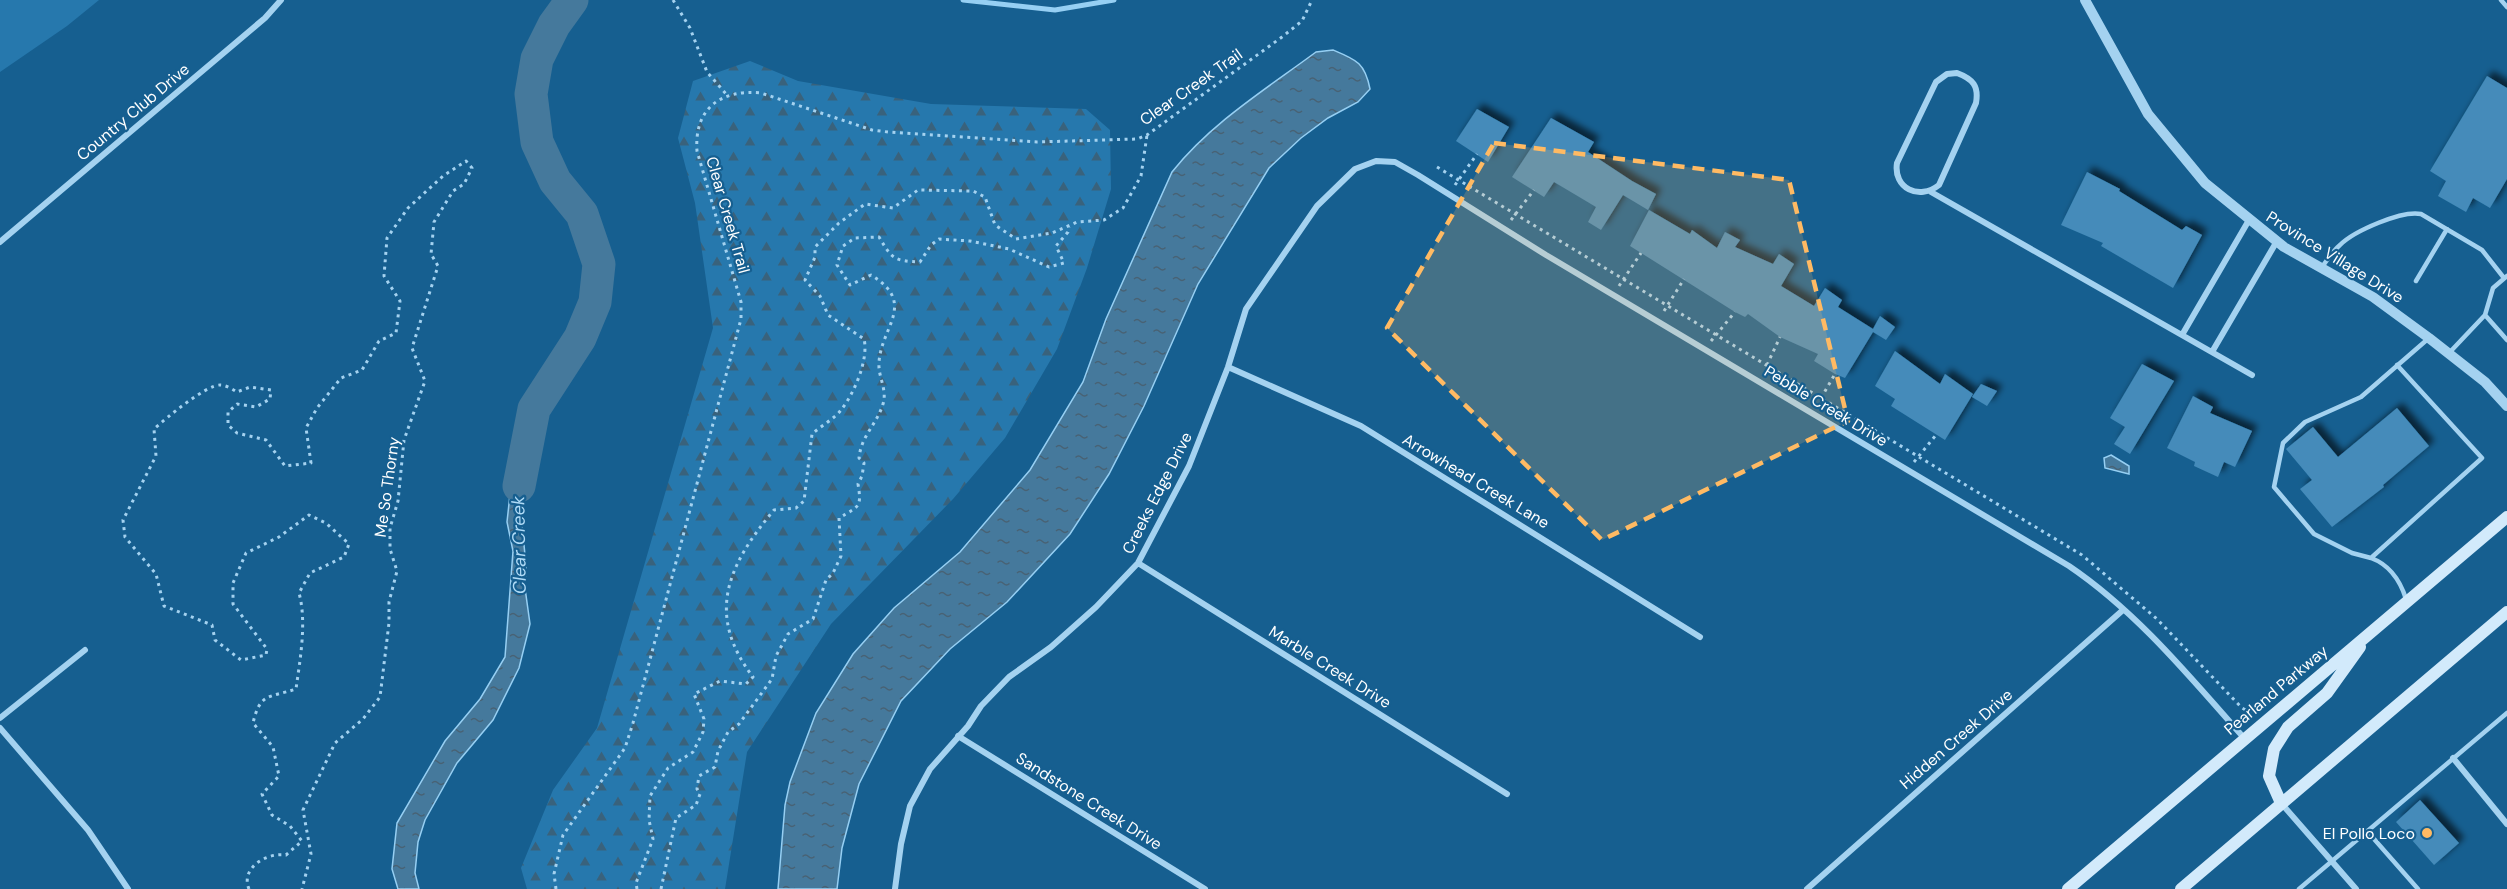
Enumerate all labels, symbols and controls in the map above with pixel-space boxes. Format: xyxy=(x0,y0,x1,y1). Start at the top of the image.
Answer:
street label: Clear Creek Trail xyxy=(1136,44,1246,130)
street label: Country Club Drive xyxy=(72,59,194,165)
street label: Clear Creek Trail xyxy=(701,154,755,276)
street label: Province Village Drive xyxy=(2262,206,2408,308)
street label: Pebble Creek Drive xyxy=(1760,361,1892,451)
street label: Creeks Edge Drive xyxy=(1117,429,1197,557)
street label: Arrowhead Creek Lane xyxy=(1399,429,1553,533)
street label: Me So Thorny xyxy=(370,435,404,539)
water label: Clear Creek xyxy=(506,495,532,594)
street label: Marble Creek Drive xyxy=(1265,621,1395,713)
street label: Pearland Parkway xyxy=(2220,640,2332,740)
street label: Hidden Creek Drive xyxy=(1895,684,2017,794)
street label: Sandstone Creek Drive xyxy=(1012,747,1166,855)
place label: El Pollo Loco xyxy=(2323,823,2415,844)
marker: El Pollo Loco xyxy=(2420,826,2434,840)

